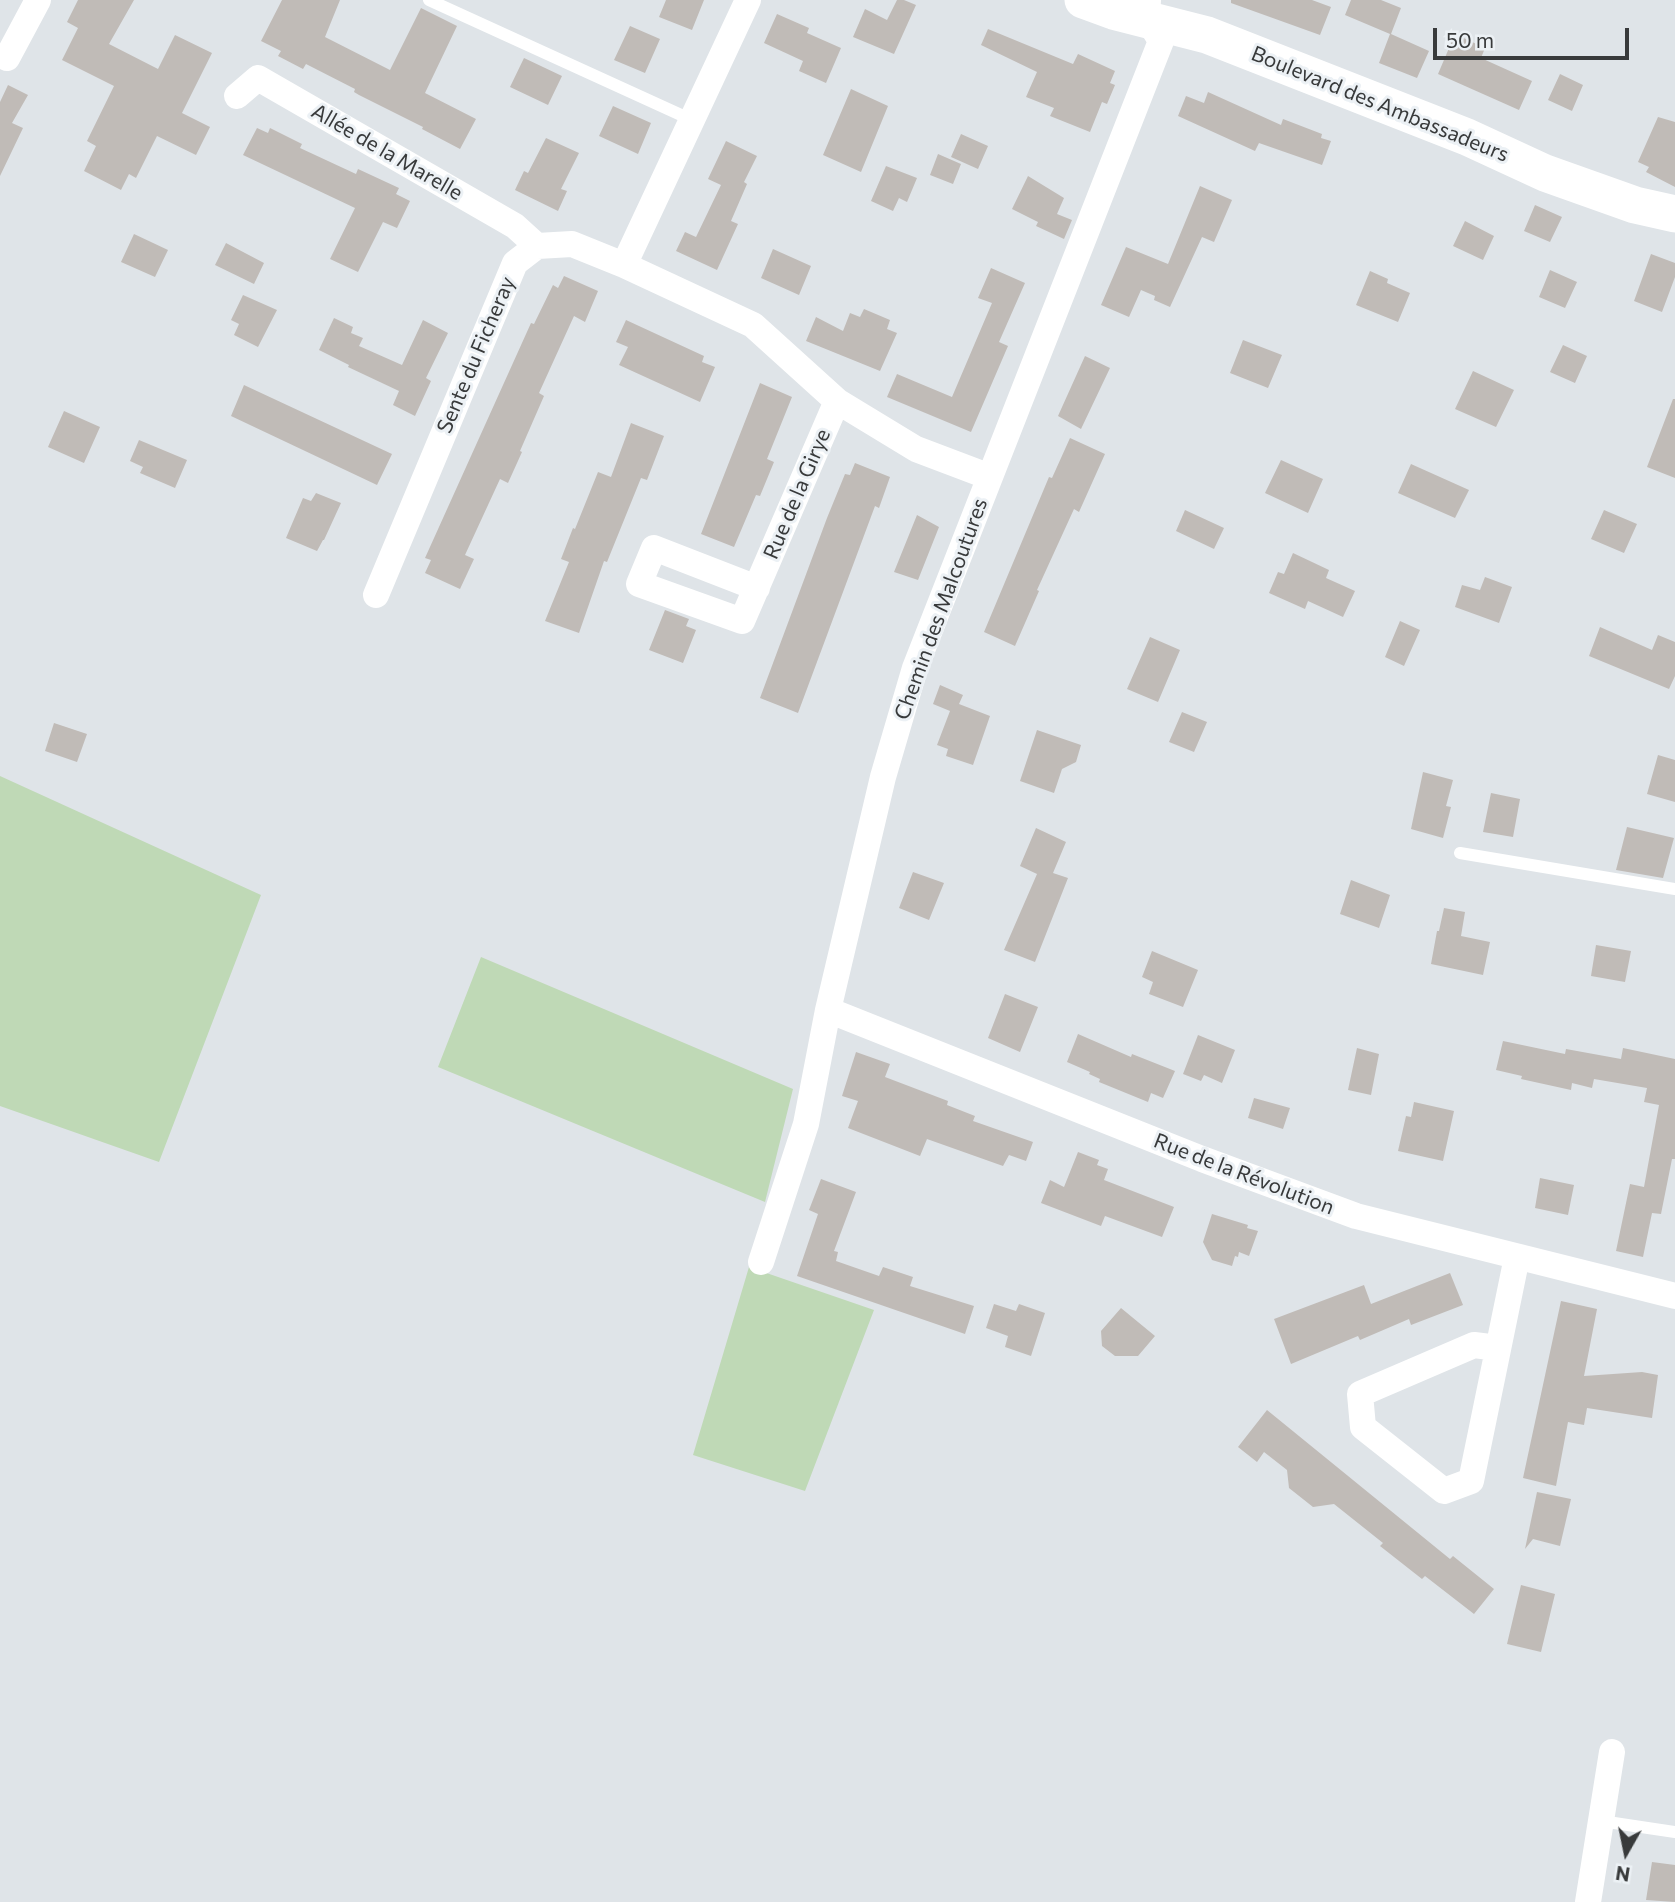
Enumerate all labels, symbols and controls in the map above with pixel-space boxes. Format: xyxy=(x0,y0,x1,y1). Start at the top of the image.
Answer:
scale bar xyxy=(1437,14,1633,58)
text: 50 m xyxy=(1446,27,1494,52)
street label: Boulevard des Ambassadeurs xyxy=(1248,41,1512,167)
street label: Allée de la Marelle xyxy=(307,98,467,206)
street label: Sente du Ficheray xyxy=(432,273,520,437)
street label: Rue de la Girye xyxy=(758,425,836,563)
street label: Chemin des Malcoutures xyxy=(889,495,993,723)
street label: Rue de la Révolution xyxy=(1150,1128,1338,1220)
north arrow xyxy=(1591,1818,1661,1888)
text: N xyxy=(1614,1862,1631,1887)

